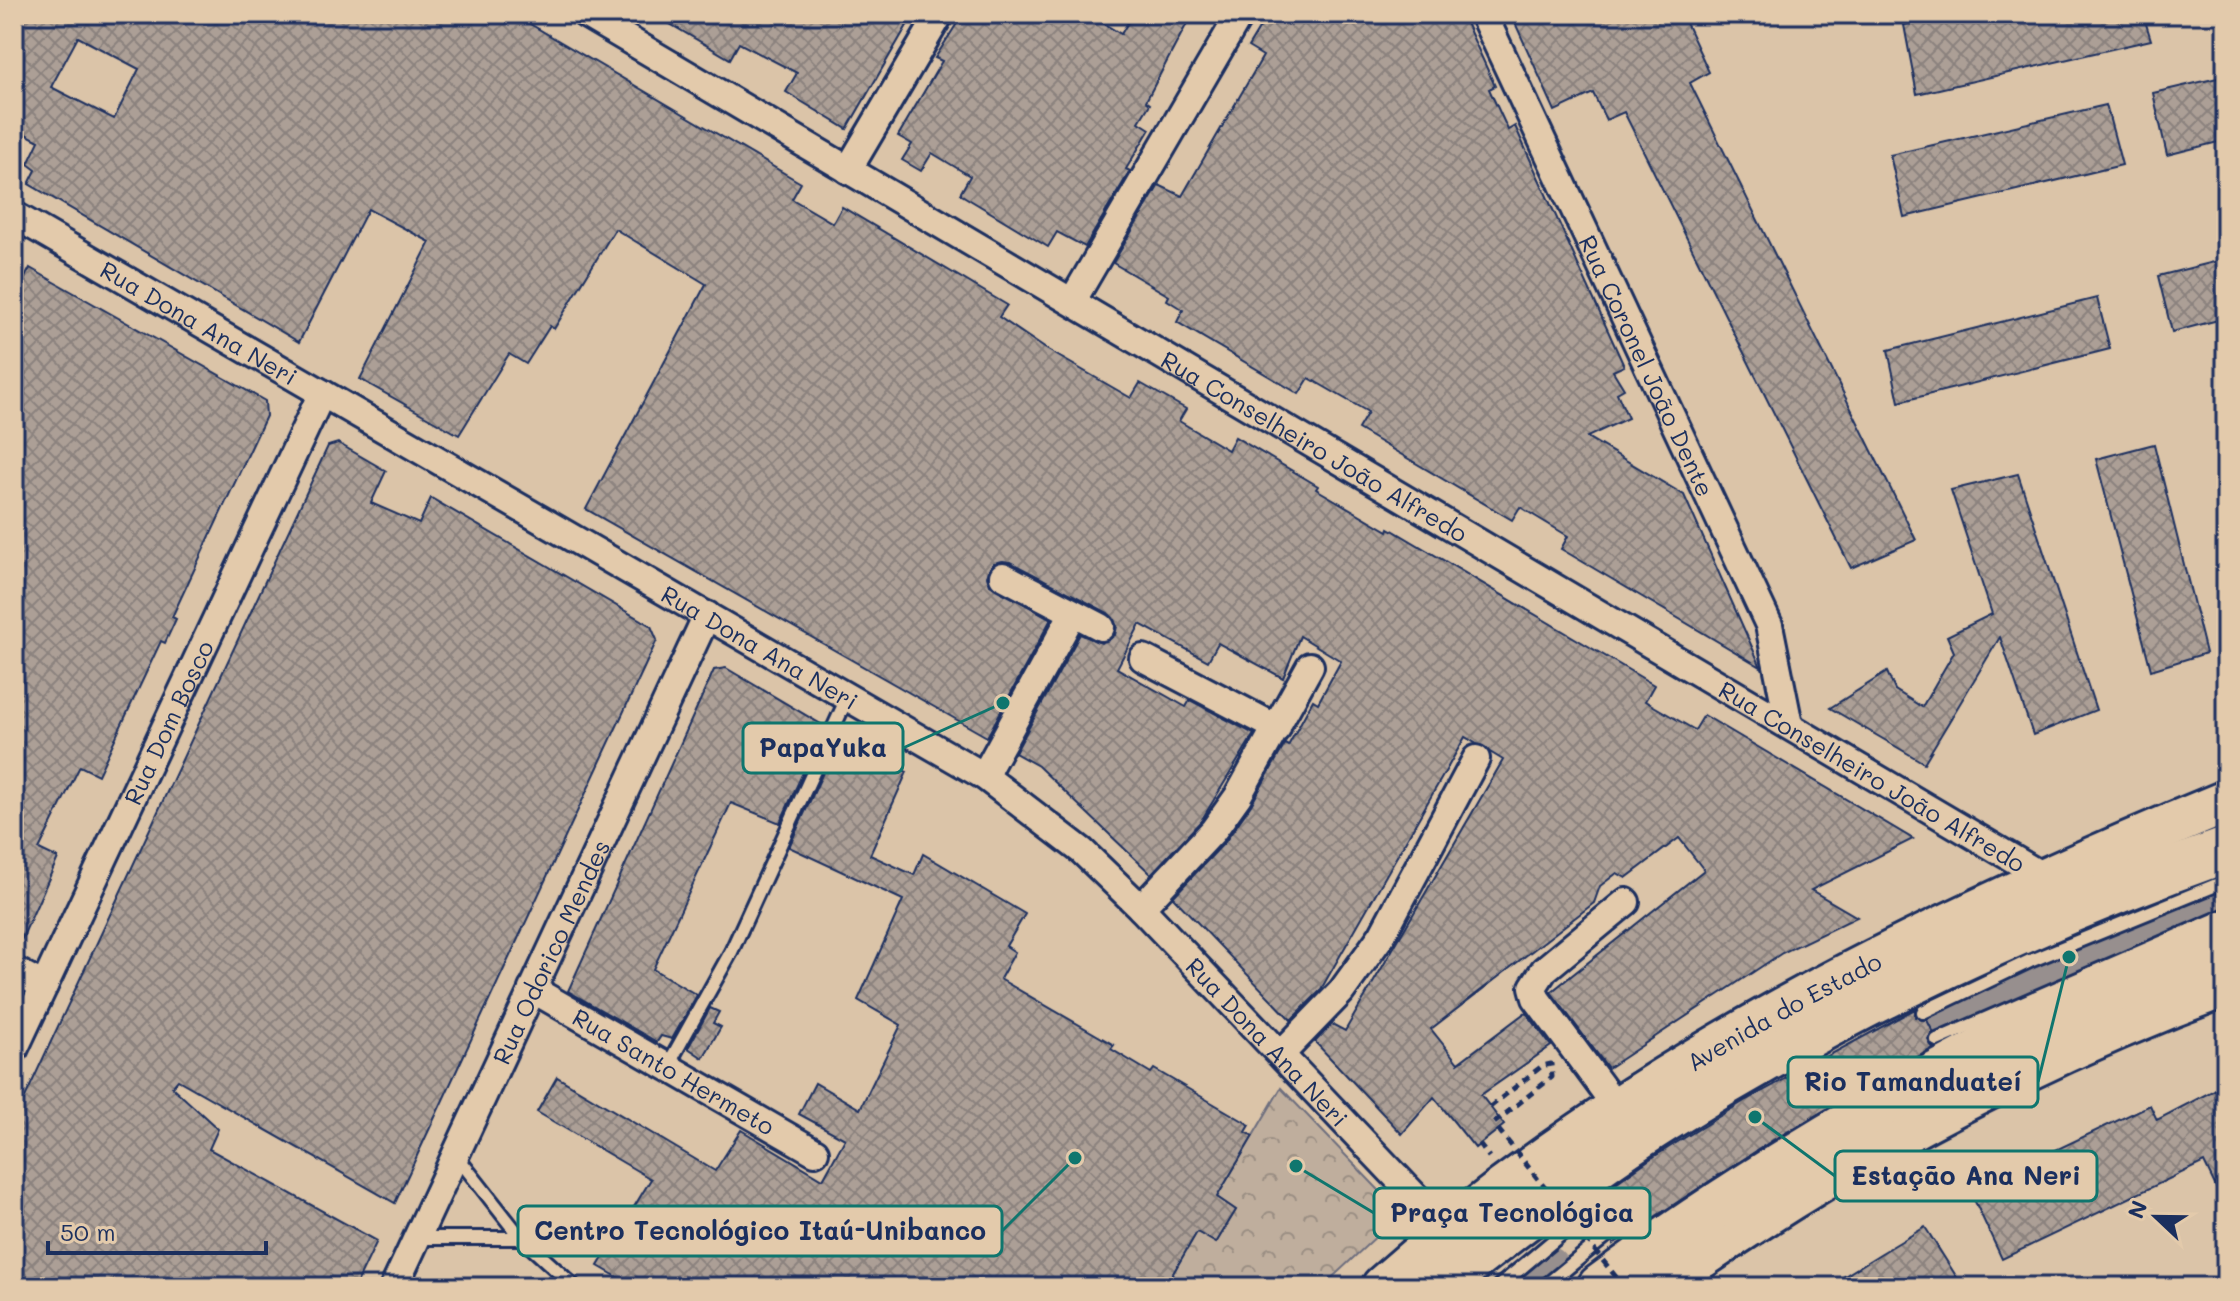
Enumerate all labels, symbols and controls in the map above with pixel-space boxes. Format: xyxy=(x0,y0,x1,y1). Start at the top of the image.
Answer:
street label: Rua Coronel João Dente xyxy=(1573,230,1722,501)
street label: Rua Dona Ana Neri xyxy=(95,253,303,391)
street label: Rua Conselheiro João Alfredo xyxy=(1156,343,1474,548)
street label: Rua Dona Ana Neri xyxy=(656,577,864,716)
street label: Rua Dom Bosco xyxy=(116,635,219,809)
street label: Rua Conselheiro João Alfredo xyxy=(1714,673,2031,878)
callout: PapaYuka xyxy=(743,723,903,773)
text: PapaYuka xyxy=(759,730,887,764)
street label: Rua Odorico Mendes xyxy=(485,834,616,1069)
street label: Avenida do Estado xyxy=(1681,945,1886,1077)
street label: Rua Dona Ana Neri xyxy=(1180,950,1356,1133)
street label: Rua Santo Hermeto xyxy=(567,1000,781,1141)
callout: Rio Tamanduateí xyxy=(1788,1057,2038,1107)
text: Rio Tamanduateí xyxy=(1804,1064,2022,1098)
callout: Estação Ana Neri xyxy=(1835,1151,2097,1201)
text: Estação Ana Neri xyxy=(1851,1158,2081,1192)
north arrow xyxy=(2116,1177,2196,1257)
callout: Praça Tecnológica xyxy=(1374,1188,1650,1238)
text: Praça Tecnológica xyxy=(1390,1195,1634,1229)
text: N xyxy=(2120,1196,2154,1222)
scale bar xyxy=(48,1205,266,1255)
callout: Centro Tecnológico Itaú-Unibanco xyxy=(518,1206,1002,1256)
text: Centro Tecnológico Itaú-Unibanco xyxy=(534,1213,986,1247)
text: 50 m xyxy=(60,1216,116,1247)

